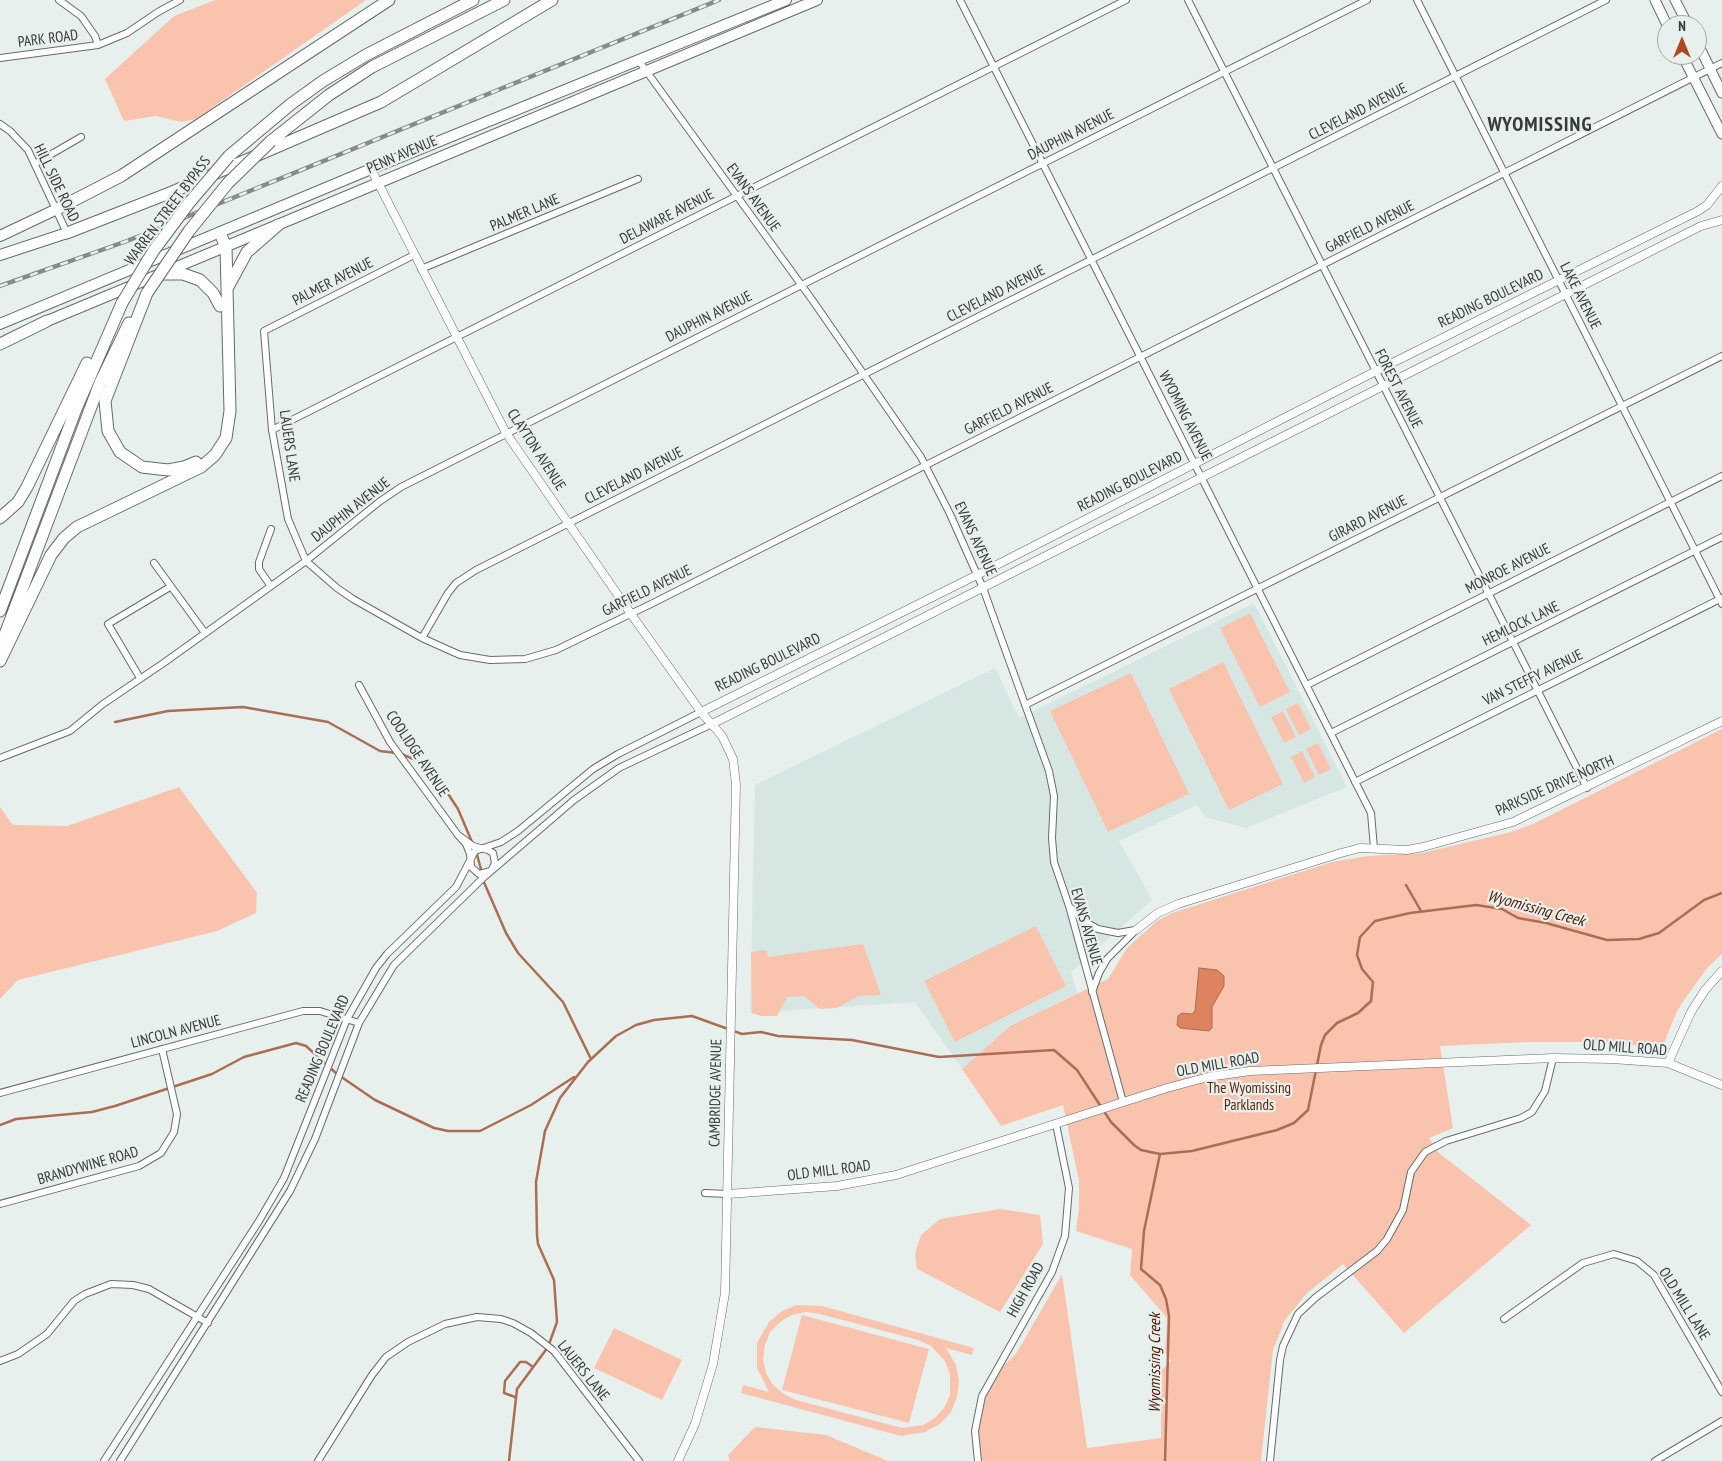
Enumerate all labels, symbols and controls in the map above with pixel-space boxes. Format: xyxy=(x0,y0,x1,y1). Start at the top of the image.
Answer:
north arrow xyxy=(1657,15,1707,65)
text: N xyxy=(1678,17,1686,35)
street label: PARK ROAD xyxy=(17,26,79,52)
street label: CLEVELAND AVENUE xyxy=(1306,80,1410,144)
street label: DAUPHIN AVENUE xyxy=(1025,106,1117,164)
district label: WYOMISSING xyxy=(1486,113,1594,137)
street label: PENN AVENUE xyxy=(364,132,440,178)
street label: HILL SIDE ROAD xyxy=(29,141,83,225)
street label: WARREN STREET BYPASS xyxy=(121,153,215,269)
street label: EVANS AVENUE xyxy=(722,160,784,236)
street label: DELAWARE AVENUE xyxy=(617,186,717,248)
street label: PALMER LANE xyxy=(488,190,562,236)
street label: GARFIELD AVENUE xyxy=(1323,197,1417,257)
street label: PALMER AVENUE xyxy=(290,254,376,310)
street label: LAKE AVENUE xyxy=(1555,260,1605,332)
street label: CLEVELAND AVENUE xyxy=(944,262,1048,326)
street label: READING BOULEVARD xyxy=(1435,266,1547,332)
street label: DAUPHIN AVENUE xyxy=(663,288,755,346)
street label: FOREST AVENUE xyxy=(1370,346,1426,432)
street label: WYOMING AVENUE xyxy=(1155,368,1215,464)
street label: GARFIELD AVENUE xyxy=(962,379,1056,439)
street label: CLAYTON AVENUE xyxy=(503,406,569,494)
street label: LAUERS LANE xyxy=(275,409,303,483)
street label: CLEVELAND AVENUE xyxy=(582,444,686,508)
street label: READING BOULEVARD xyxy=(1075,448,1185,516)
street label: DAUPHIN AVENUE xyxy=(308,474,394,546)
street label: GIRARD AVENUE xyxy=(1326,492,1410,546)
street label: EVANS AVENUE xyxy=(950,499,1000,579)
street label: MONROE AVENUE xyxy=(1463,540,1553,598)
street label: GARFIELD AVENUE xyxy=(599,562,695,620)
street label: HEMLOCK LANE xyxy=(1480,598,1562,650)
street label: READING BOULEVARD xyxy=(712,630,824,696)
street label: VAN STEFFY AVENUE xyxy=(1480,646,1586,710)
street label: COOLIDGE AVENUE xyxy=(382,708,452,800)
street label: PARKSIDE DRIVE NORTH xyxy=(1493,752,1617,820)
street label: EVANS AVENUE xyxy=(1066,886,1106,968)
water label: Wyomissing Creek xyxy=(1485,887,1587,931)
street label: READING BOULEVARD xyxy=(292,993,354,1105)
street label: LINCOLN AVENUE xyxy=(129,1011,223,1053)
street label: OLD MILL ROAD xyxy=(1583,1036,1667,1060)
street label: CAMBRIDGE AVENUE xyxy=(706,1039,726,1147)
street label: OLD MILL ROAD xyxy=(1175,1049,1261,1081)
park label: The Wyomissing Parklands xyxy=(1207,1080,1291,1115)
street label: BRANDYWINE ROAD xyxy=(35,1143,141,1189)
street label: OLD MILL ROAD xyxy=(786,1157,872,1185)
street label: HIGH ROAD xyxy=(1004,1259,1048,1321)
street label: OLD MILL LANE xyxy=(1655,1264,1713,1344)
water label: Wyomissing Creek xyxy=(1145,1313,1165,1413)
street label: LAUERS LANE xyxy=(553,1337,613,1405)

